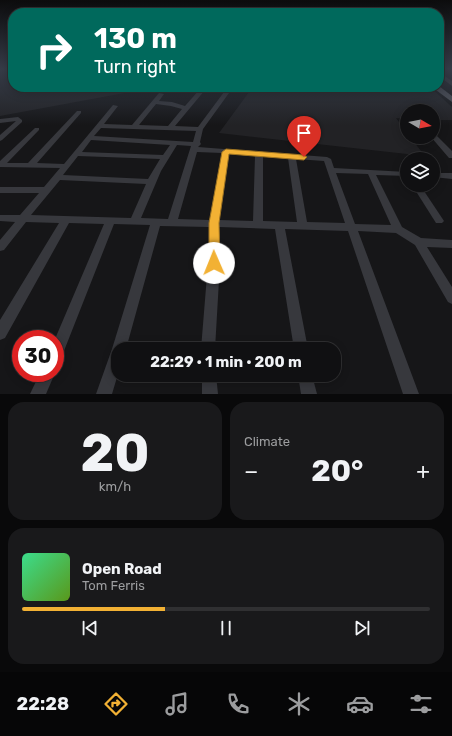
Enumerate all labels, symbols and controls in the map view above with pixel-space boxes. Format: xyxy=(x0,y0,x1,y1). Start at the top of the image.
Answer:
text: 130 m xyxy=(94,22,177,55)
icon: right xyxy=(28,24,80,76)
text: Turn right xyxy=(94,56,176,78)
north arrow xyxy=(400,104,440,144)
map controls xyxy=(400,104,440,192)
pin xyxy=(287,116,321,157)
icon: arrive xyxy=(293,122,315,144)
button: layers xyxy=(400,152,440,192)
position arrow xyxy=(193,242,235,284)
speed limit sign: 30 xyxy=(12,330,64,382)
text: 22:29 · 1 min · 200 m xyxy=(150,353,302,371)
text: 20 xyxy=(80,422,150,484)
text: Climate xyxy=(244,434,290,449)
text: 20° xyxy=(311,453,363,489)
text: − xyxy=(244,458,258,485)
text: + xyxy=(416,458,430,485)
text: km/h xyxy=(99,479,131,494)
text: Open Road xyxy=(82,560,162,578)
text: Tom Ferris xyxy=(82,578,145,593)
icon: previous xyxy=(79,617,101,639)
icon: pause xyxy=(215,617,237,639)
icon: next xyxy=(351,617,373,639)
icon: directions xyxy=(102,690,130,718)
icon: music xyxy=(163,690,191,718)
icon: phone xyxy=(224,690,252,718)
icon: climate xyxy=(285,690,313,718)
icon: car xyxy=(346,690,374,718)
icon: filters xyxy=(407,690,435,718)
text: 22:28 xyxy=(17,693,69,715)

